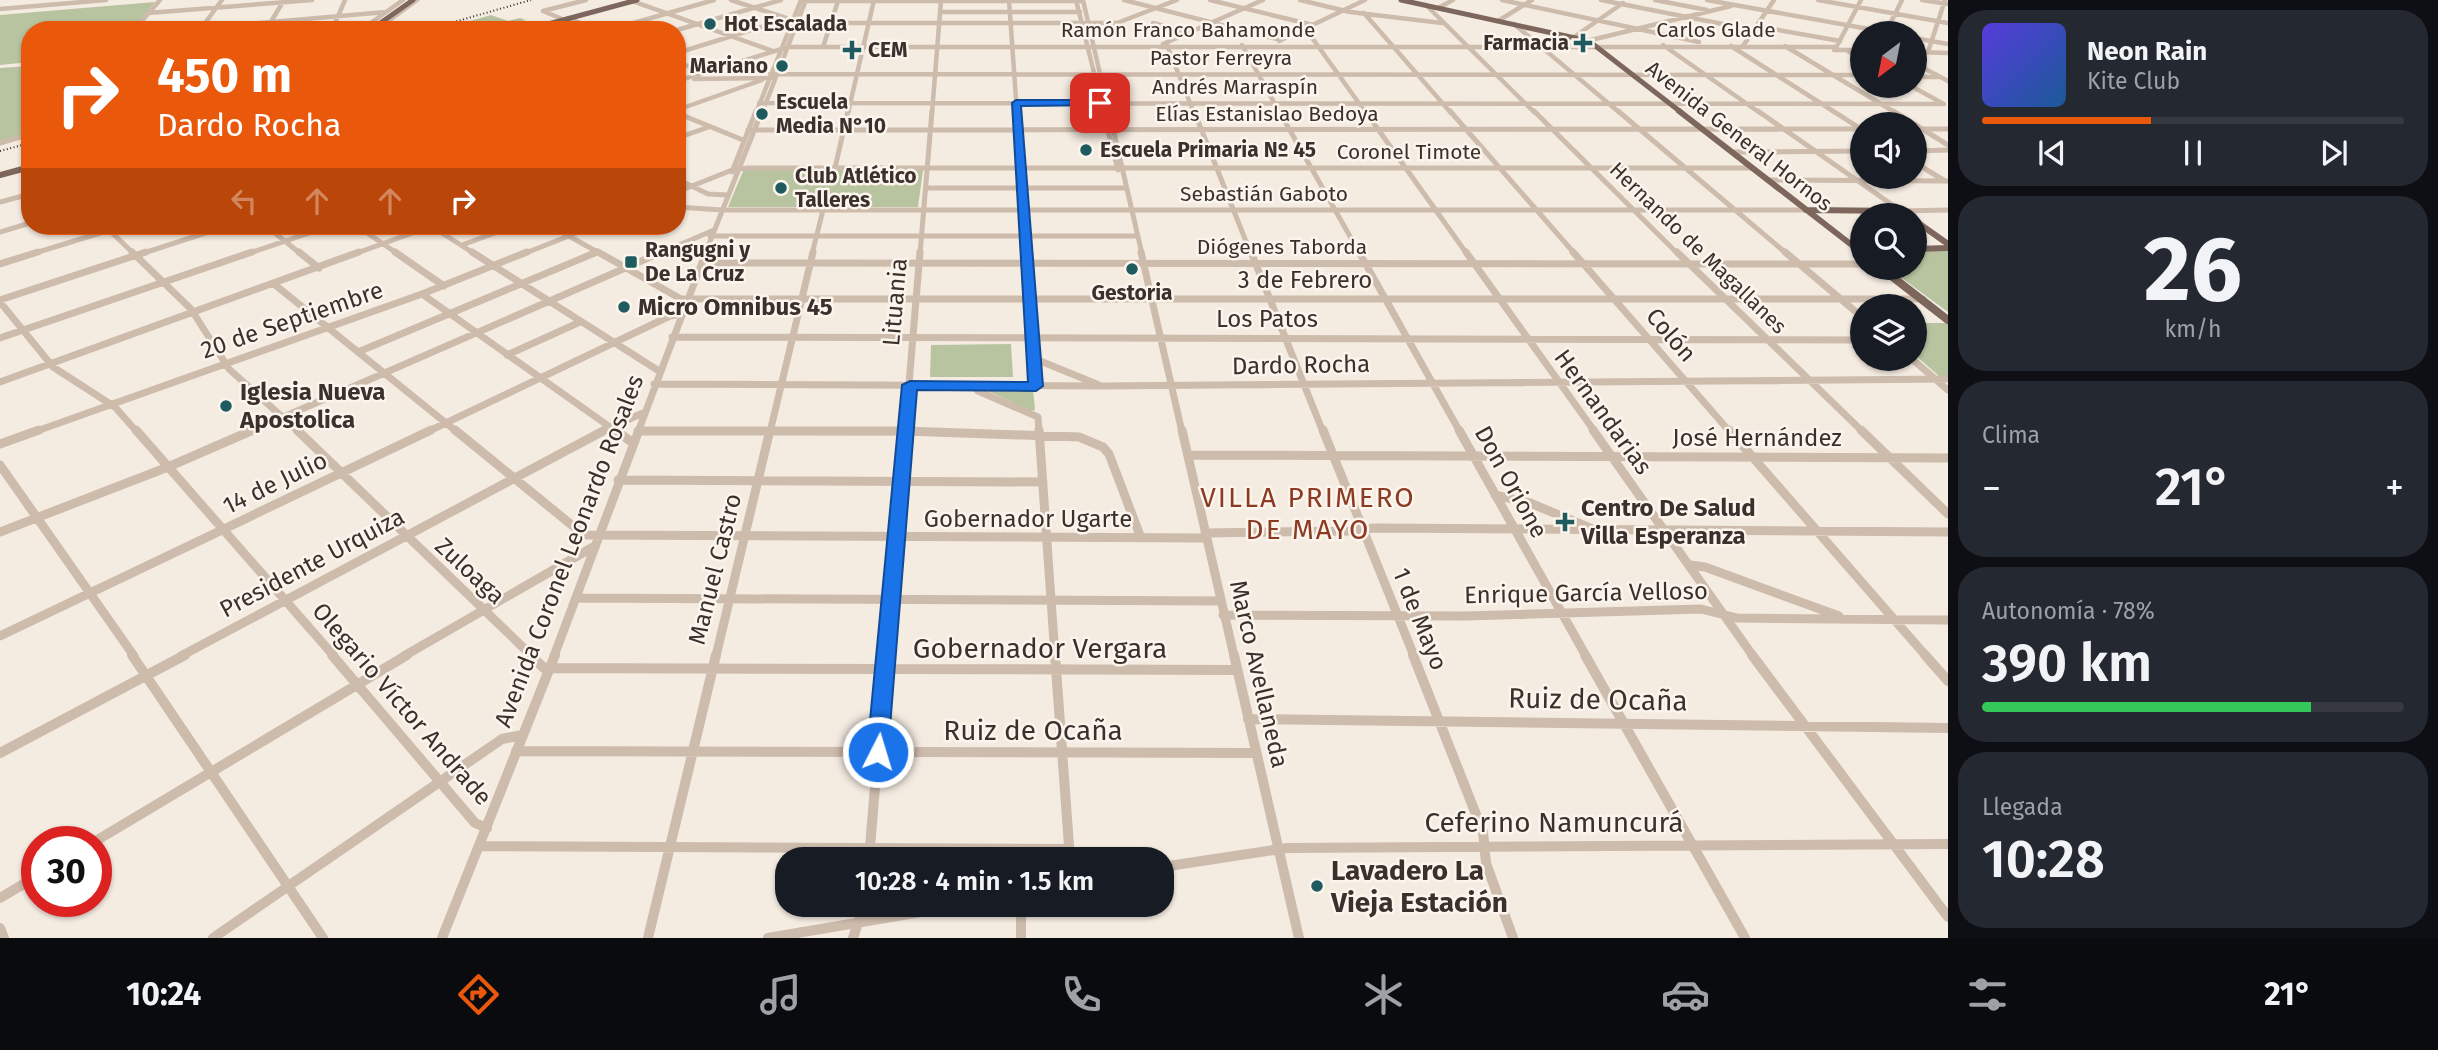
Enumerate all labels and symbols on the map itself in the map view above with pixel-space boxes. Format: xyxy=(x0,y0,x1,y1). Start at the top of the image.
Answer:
place label: Hot Escalada xyxy=(724,11,847,37)
marker: Hot Escalada xyxy=(702,16,718,32)
street label: Ramón Franco Bahamonde xyxy=(1061,17,1315,43)
street label: Carlos Glade xyxy=(1656,17,1776,43)
north arrow xyxy=(1850,21,1927,98)
place label: Farmacia xyxy=(1483,30,1569,56)
marker: Farmacia xyxy=(1575,35,1591,51)
place label: CEM xyxy=(868,37,908,63)
marker: CEM xyxy=(842,40,862,60)
street label: Pastor Ferreyra xyxy=(1150,45,1292,71)
place label: Mariano xyxy=(690,53,768,79)
street label: Avenida General Hornos xyxy=(1641,55,1837,217)
marker: Mariano xyxy=(774,58,790,74)
pin xyxy=(1070,73,1130,133)
street label: Andrés Marraspín xyxy=(1152,74,1318,100)
place label: Escuela Media N°10 xyxy=(776,89,886,139)
street label: Elías Estanislao Bedoya xyxy=(1155,101,1379,127)
marker: Escuela Media N°10 xyxy=(754,106,770,122)
place label: Escuela Primaria Nº 45 xyxy=(1100,137,1316,163)
street label: Coronel Timote xyxy=(1337,139,1481,165)
marker: Escuela Primaria Nº 45 xyxy=(1078,142,1094,158)
street label: Hernando de Magallanes xyxy=(1604,157,1792,340)
place label: Club Atlético Talleres xyxy=(795,163,917,213)
marker: Club Atlético Talleres xyxy=(773,180,789,196)
street label: Sebastián Gaboto xyxy=(1180,181,1348,207)
street label: Diógenes Taborda xyxy=(1197,234,1367,260)
place label: Rangugni y De La Cruz xyxy=(645,237,750,287)
marker: Rangugni y De La Cruz xyxy=(623,254,639,270)
street label: Lituania xyxy=(877,257,913,347)
marker: Gestoria xyxy=(1124,261,1140,277)
street label: 3 de Febrero xyxy=(1238,266,1372,294)
street label: 20 de Septiembre xyxy=(197,276,387,364)
place label: Gestoria xyxy=(1091,280,1173,306)
place label: Micro Omnibus 45 xyxy=(638,293,833,321)
marker: Micro Omnibus 45 xyxy=(616,299,632,315)
street label: Colón xyxy=(1640,302,1702,368)
street label: Los Patos xyxy=(1216,305,1318,333)
street label: Hernandarias xyxy=(1548,344,1658,480)
street label: Dardo Rocha xyxy=(1232,350,1370,380)
street label: Avenida Coronel Leonardo Rosales xyxy=(489,371,649,731)
place label: Iglesia Nueva Apostolica xyxy=(239,378,385,434)
marker: Iglesia Nueva Apostolica xyxy=(218,398,234,414)
street label: Don Orione xyxy=(1469,421,1553,543)
street label: José Hernández xyxy=(1672,424,1842,452)
street label: 14 de Julio xyxy=(218,446,332,520)
district label: VILLA PRIMERO DE MAYO xyxy=(1200,481,1416,546)
street label: Manuel Castro xyxy=(683,491,747,647)
place label: Centro De Salud Villa Esperanza xyxy=(1580,494,1756,550)
street label: Presidente Urquiza xyxy=(215,503,409,623)
street label: Gobernador Ugarte xyxy=(924,505,1132,533)
marker: Centro De Salud Villa Esperanza xyxy=(1555,512,1575,532)
street label: Zuloaga xyxy=(430,532,510,610)
street label: 1 de Mayo xyxy=(1387,564,1453,674)
street label: Marco Avellaneda xyxy=(1224,577,1294,771)
street label: Enrique García Velloso xyxy=(1464,577,1708,609)
street label: Olegario Víctor Andrade xyxy=(306,597,498,811)
street label: Gobernador Vergara xyxy=(913,632,1167,665)
street label: Ruiz de Ocaña xyxy=(1508,681,1688,718)
street label: Ruiz de Ocaña xyxy=(943,714,1123,747)
position arrow xyxy=(841,715,915,789)
street label: Ceferino Namuncurá xyxy=(1424,806,1684,839)
speed limit sign: 30 xyxy=(21,826,112,917)
place label: Lavadero La Vieja Estación xyxy=(1330,854,1508,919)
marker: Lavadero La Vieja Estación xyxy=(1309,878,1325,894)

